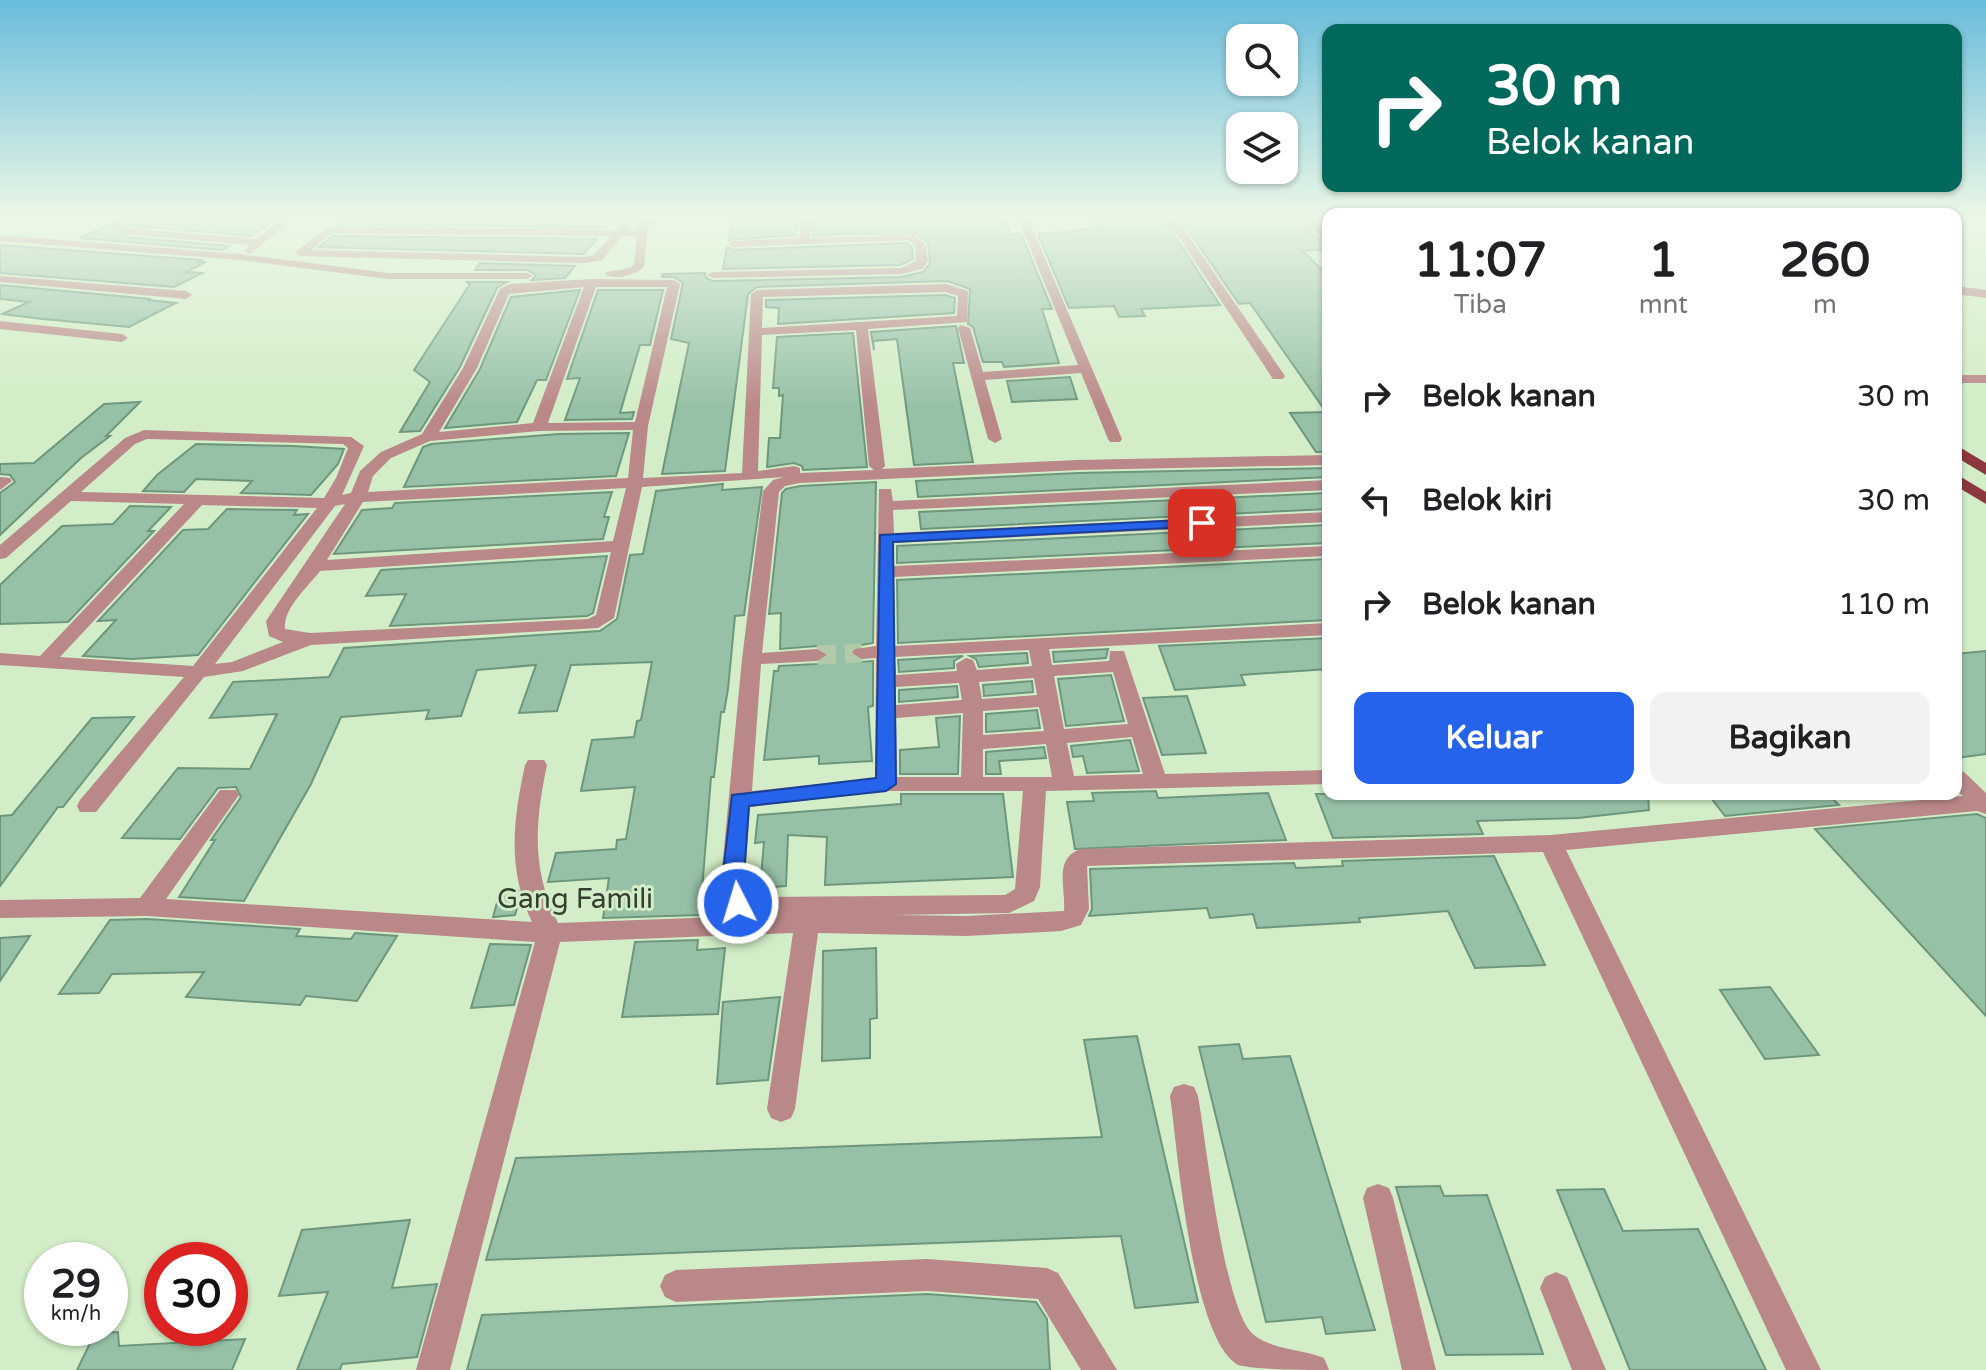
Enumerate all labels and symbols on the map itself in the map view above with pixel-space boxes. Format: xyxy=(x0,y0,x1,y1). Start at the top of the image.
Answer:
pin xyxy=(1168,489,1236,557)
position arrow xyxy=(696,861,780,945)
street label: Gang Famili xyxy=(497,882,653,916)
speed limit sign: 30 xyxy=(144,1242,248,1346)

